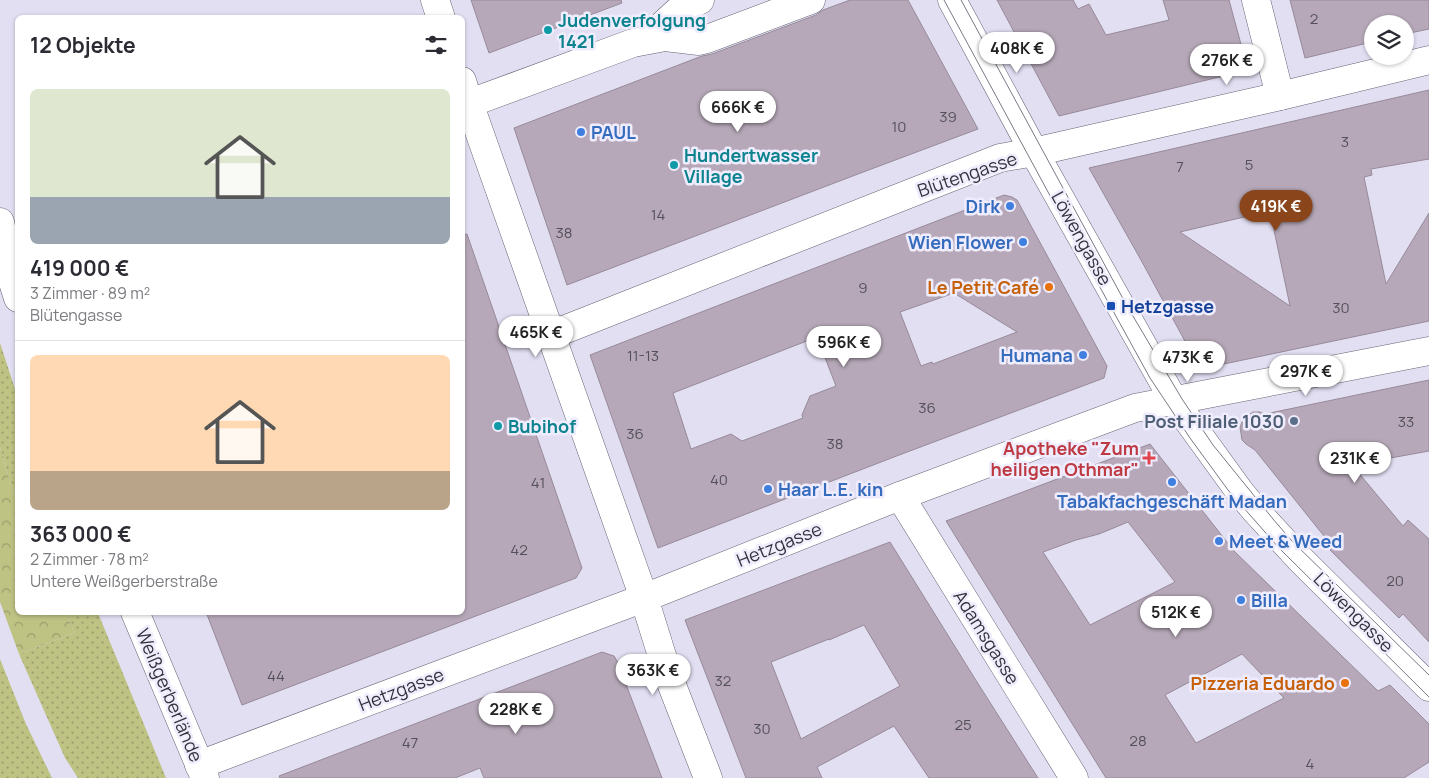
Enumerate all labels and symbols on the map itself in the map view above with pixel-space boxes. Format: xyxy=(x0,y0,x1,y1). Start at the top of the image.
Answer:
place label: Judenverfolgung 1421 xyxy=(558,8,706,53)
house number: 2 xyxy=(1310,8,1318,29)
marker: Judenverfolgung 1421 xyxy=(542,24,554,36)
pin: 408K € xyxy=(976,32,1058,74)
pin: 276K € xyxy=(1186,44,1268,86)
pin: 666K € xyxy=(697,90,779,133)
house number: 39 xyxy=(939,106,957,127)
house number: 10 xyxy=(892,116,907,137)
place label: PAUL xyxy=(591,120,636,144)
marker: PAUL xyxy=(575,126,587,138)
house number: 3 xyxy=(1341,131,1349,152)
place label: Hundertwasser Village xyxy=(684,143,818,188)
street label: Blütengasse xyxy=(914,146,1020,202)
house number: 5 xyxy=(1245,154,1253,175)
house number: 7 xyxy=(1176,156,1184,177)
marker: Hundertwasser Village xyxy=(668,159,680,171)
street label: Löwengasse xyxy=(1046,187,1118,289)
pin: 419K € xyxy=(1235,190,1317,232)
place label: Dirk xyxy=(965,194,1001,218)
marker: Dirk xyxy=(1004,200,1016,212)
house number: 14 xyxy=(651,204,665,225)
house number: 38 xyxy=(555,222,573,243)
place label: Wien Flower xyxy=(908,230,1013,254)
marker: Wien Flower xyxy=(1017,236,1029,248)
place label: Le Petit Café xyxy=(927,275,1039,299)
house number: 9 xyxy=(858,277,868,298)
marker: Le Petit Café xyxy=(1043,281,1055,293)
place label: Hetzgasse xyxy=(1121,294,1214,318)
house number: 30 xyxy=(1332,297,1350,318)
marker: Hetzgasse xyxy=(1105,300,1117,312)
pin: 465K € xyxy=(495,316,577,358)
pin: 596K € xyxy=(803,326,885,368)
pin: 473K € xyxy=(1147,340,1229,383)
place label: Humana xyxy=(1001,343,1073,367)
house number: 11-13 xyxy=(627,345,659,366)
marker: Humana xyxy=(1077,349,1089,361)
pin: 297K € xyxy=(1265,354,1347,397)
house number: 36 xyxy=(918,397,936,418)
place label: Post Filiale 1030 xyxy=(1144,409,1284,433)
house number: 33 xyxy=(1398,411,1414,432)
place label: Bubihof xyxy=(508,414,576,438)
marker: Post Filiale 1030 xyxy=(1288,415,1300,427)
marker: Bubihof xyxy=(492,420,504,432)
house number: 36 xyxy=(626,423,644,444)
house number: 38 xyxy=(826,433,844,454)
place label: Apotheke "Zum heiligen Othmar" xyxy=(991,436,1139,481)
pin: 231K € xyxy=(1314,442,1396,484)
marker: Apotheke "Zum heiligen Othmar" xyxy=(1143,452,1155,464)
house number: 40 xyxy=(710,469,728,490)
house number: 41 xyxy=(531,472,545,493)
marker: Tabakfachgeschäft Madan xyxy=(1166,476,1178,488)
place label: Haar L.E. kin xyxy=(778,477,883,501)
marker: Haar L.E. kin xyxy=(762,483,774,495)
place label: Tabakfachgeschäft Madan xyxy=(1057,489,1287,513)
street label: Hetzgasse xyxy=(733,516,825,572)
place label: Meet & Weed xyxy=(1229,529,1342,553)
marker: Meet & Weed xyxy=(1213,535,1225,547)
house number: 42 xyxy=(510,539,528,560)
street label: Löwengasse xyxy=(1309,567,1399,657)
house number: 20 xyxy=(1386,570,1404,591)
street label: Adamsgasse xyxy=(949,585,1025,689)
place label: Billa xyxy=(1251,588,1288,612)
marker: Billa xyxy=(1235,594,1247,606)
pin: 512K € xyxy=(1135,596,1217,638)
street label: Weißgerberlände xyxy=(131,625,209,765)
pin: 363K € xyxy=(612,654,694,696)
street label: Hetzgasse xyxy=(355,662,447,716)
house number: 44 xyxy=(267,665,285,686)
house number: 32 xyxy=(715,670,731,691)
place label: Pizzeria Eduardo xyxy=(1190,671,1335,695)
marker: Pizzeria Eduardo xyxy=(1339,677,1351,689)
pin: 228K € xyxy=(475,692,557,735)
house number: 25 xyxy=(954,714,972,735)
house number: 30 xyxy=(753,718,771,739)
house number: 28 xyxy=(1129,730,1147,751)
house number: 47 xyxy=(402,732,418,753)
house number: 4 xyxy=(1306,753,1315,774)

